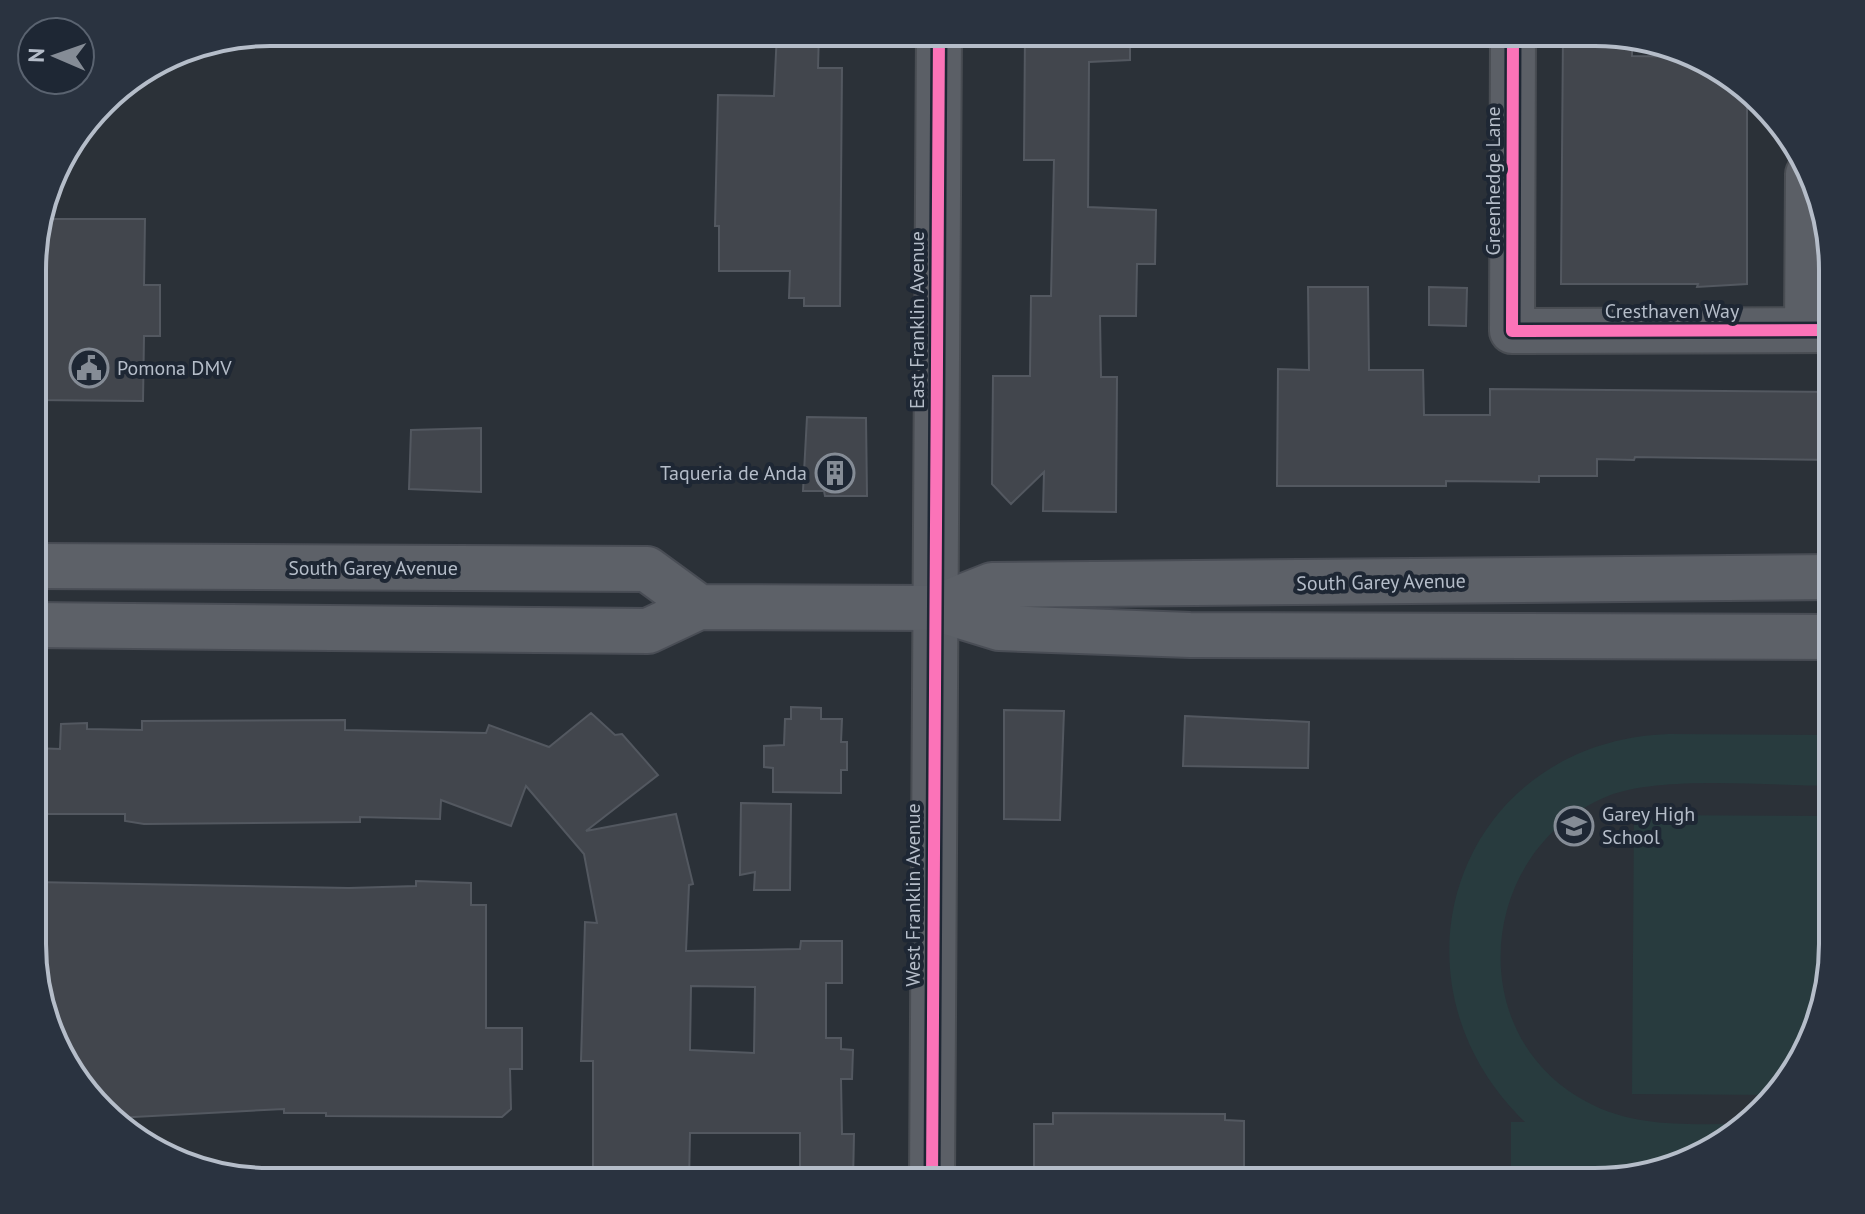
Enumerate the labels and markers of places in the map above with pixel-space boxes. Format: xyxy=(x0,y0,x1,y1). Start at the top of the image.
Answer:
public building icon: Pomona DMV xyxy=(68,347,110,389)
place label: Pomona DMV xyxy=(117,355,232,381)
building icon: Taqueria de Anda xyxy=(814,452,856,494)
place label: Taqueria de Anda xyxy=(660,460,807,486)
place label: Garey High School xyxy=(1602,801,1695,850)
school or university icon: Garey High School xyxy=(1553,805,1595,847)

